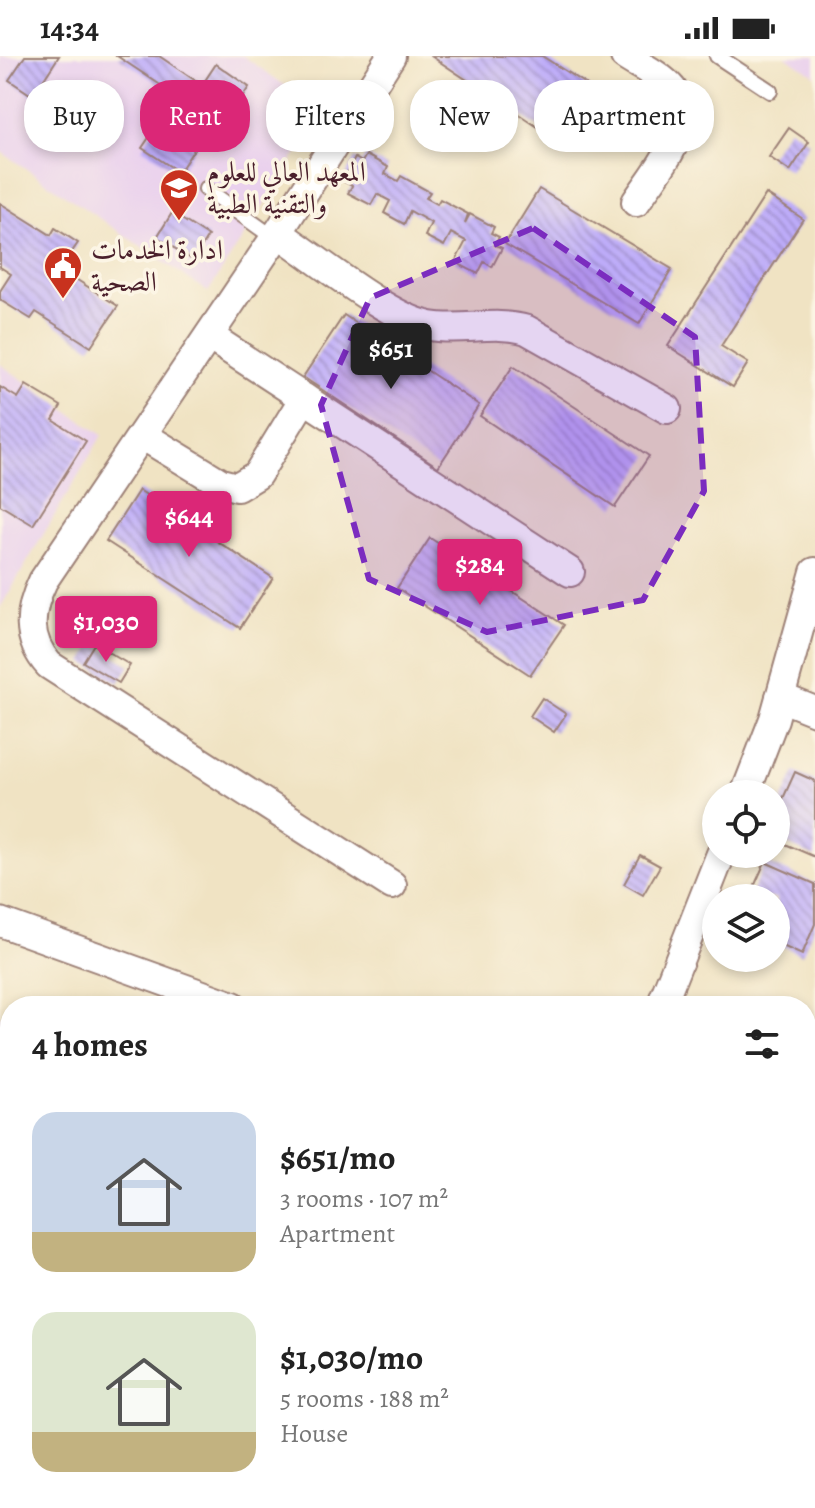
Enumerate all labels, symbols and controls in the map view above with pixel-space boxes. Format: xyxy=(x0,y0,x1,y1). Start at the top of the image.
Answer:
text: 14:34 xyxy=(40,8,99,48)
chip: Buy xyxy=(24,80,124,152)
chip: Rent xyxy=(140,80,250,152)
chip: Filters xyxy=(266,80,394,152)
chip: New xyxy=(410,80,518,152)
chip: Apartment xyxy=(534,80,714,152)
place label: المعهد العالي للعلوم والتقنية الطبية xyxy=(207,153,366,223)
school or university icon: المعهد العالي للعلوم والتقنية الطبية xyxy=(158,167,200,222)
place label: ادارة الخدمات الصحية xyxy=(91,231,223,301)
public building icon: ادارة الخدمات الصحية xyxy=(42,245,84,300)
pin: $651 xyxy=(344,323,438,391)
text: $651 xyxy=(369,331,413,366)
pin: $644 xyxy=(142,491,236,559)
text: $644 xyxy=(165,499,213,534)
pin: $284 xyxy=(433,539,527,607)
text: $284 xyxy=(455,547,505,582)
pin: $1,030 xyxy=(41,596,171,664)
text: $1,030 xyxy=(73,604,139,639)
map controls xyxy=(702,780,790,972)
button: locate xyxy=(702,780,790,868)
button: layers xyxy=(702,884,790,972)
text: 4 homes xyxy=(32,1021,148,1068)
icon: filters xyxy=(740,1022,784,1066)
text: $651/mo xyxy=(280,1134,396,1181)
icon: home xyxy=(96,1144,192,1240)
text: 3 rooms · 107 m² xyxy=(280,1181,448,1216)
text: Apartment xyxy=(280,1216,395,1251)
text: $1,030/mo xyxy=(280,1334,423,1381)
icon: home xyxy=(96,1344,192,1440)
text: 5 rooms · 188 m² xyxy=(280,1381,449,1416)
text: House xyxy=(280,1416,348,1451)

